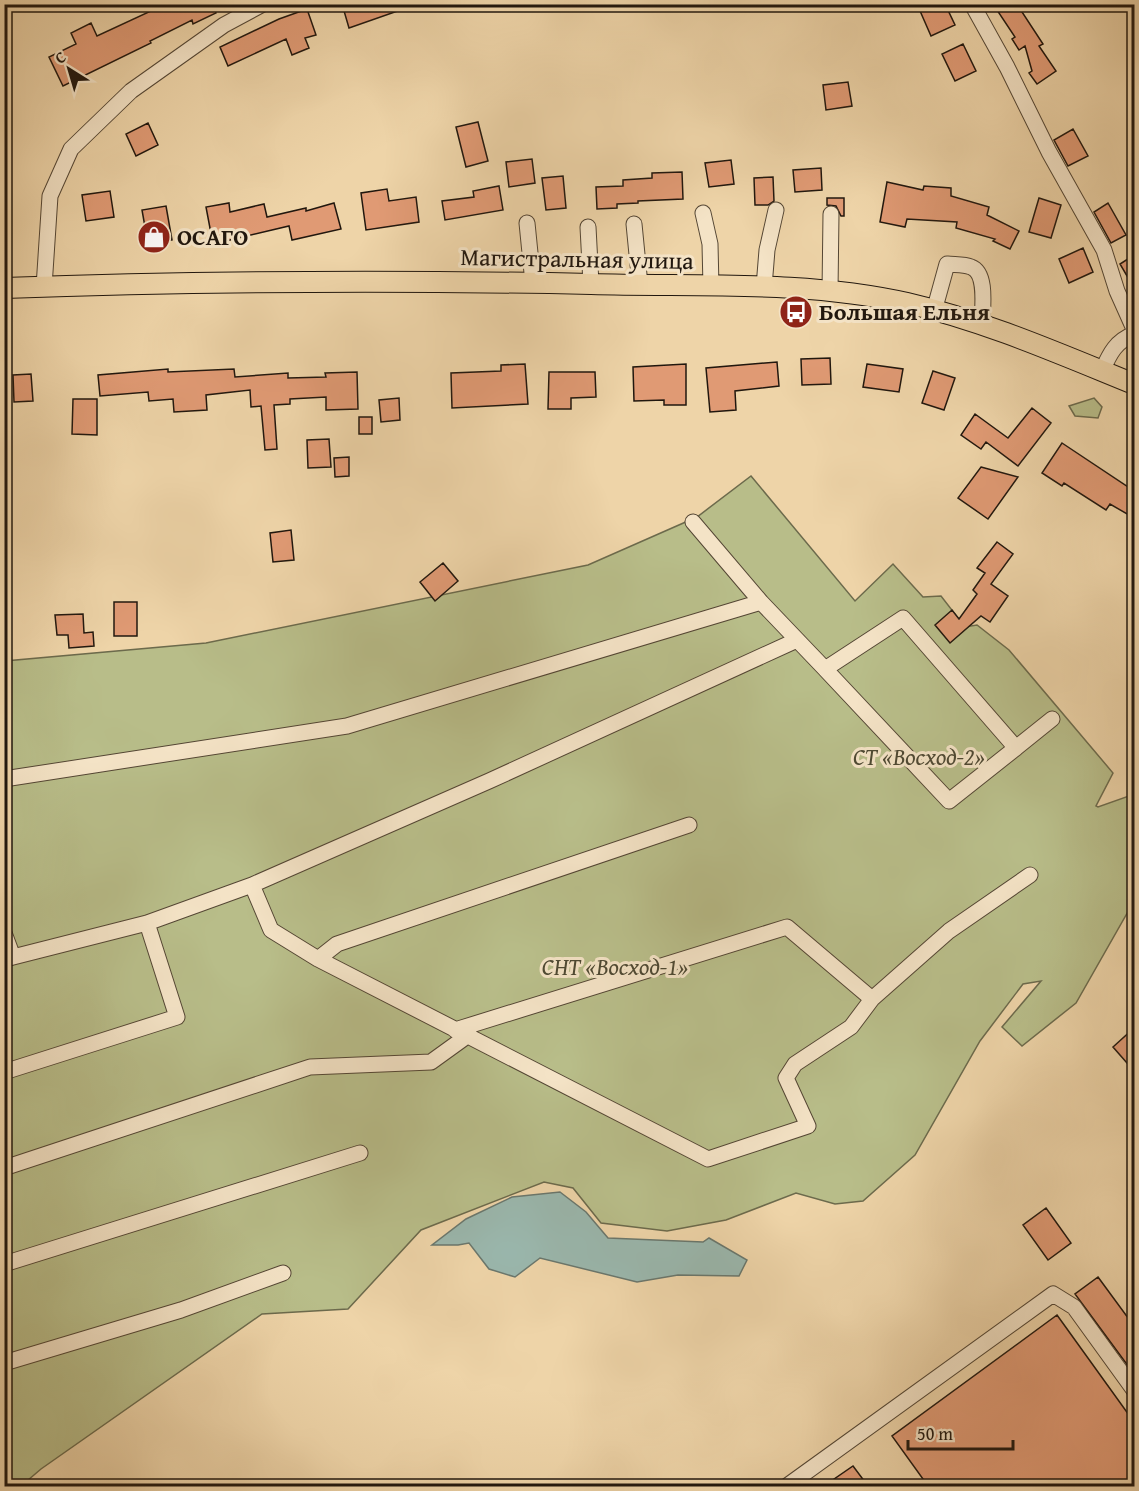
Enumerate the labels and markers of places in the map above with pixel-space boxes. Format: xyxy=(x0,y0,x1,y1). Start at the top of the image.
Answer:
shop icon: ОСАГО xyxy=(136,219,172,255)
place label: ОСАГО xyxy=(177,219,248,254)
bus stop icon: Большая Ельня xyxy=(778,294,814,330)
place label: Большая Ельня xyxy=(819,294,990,329)

